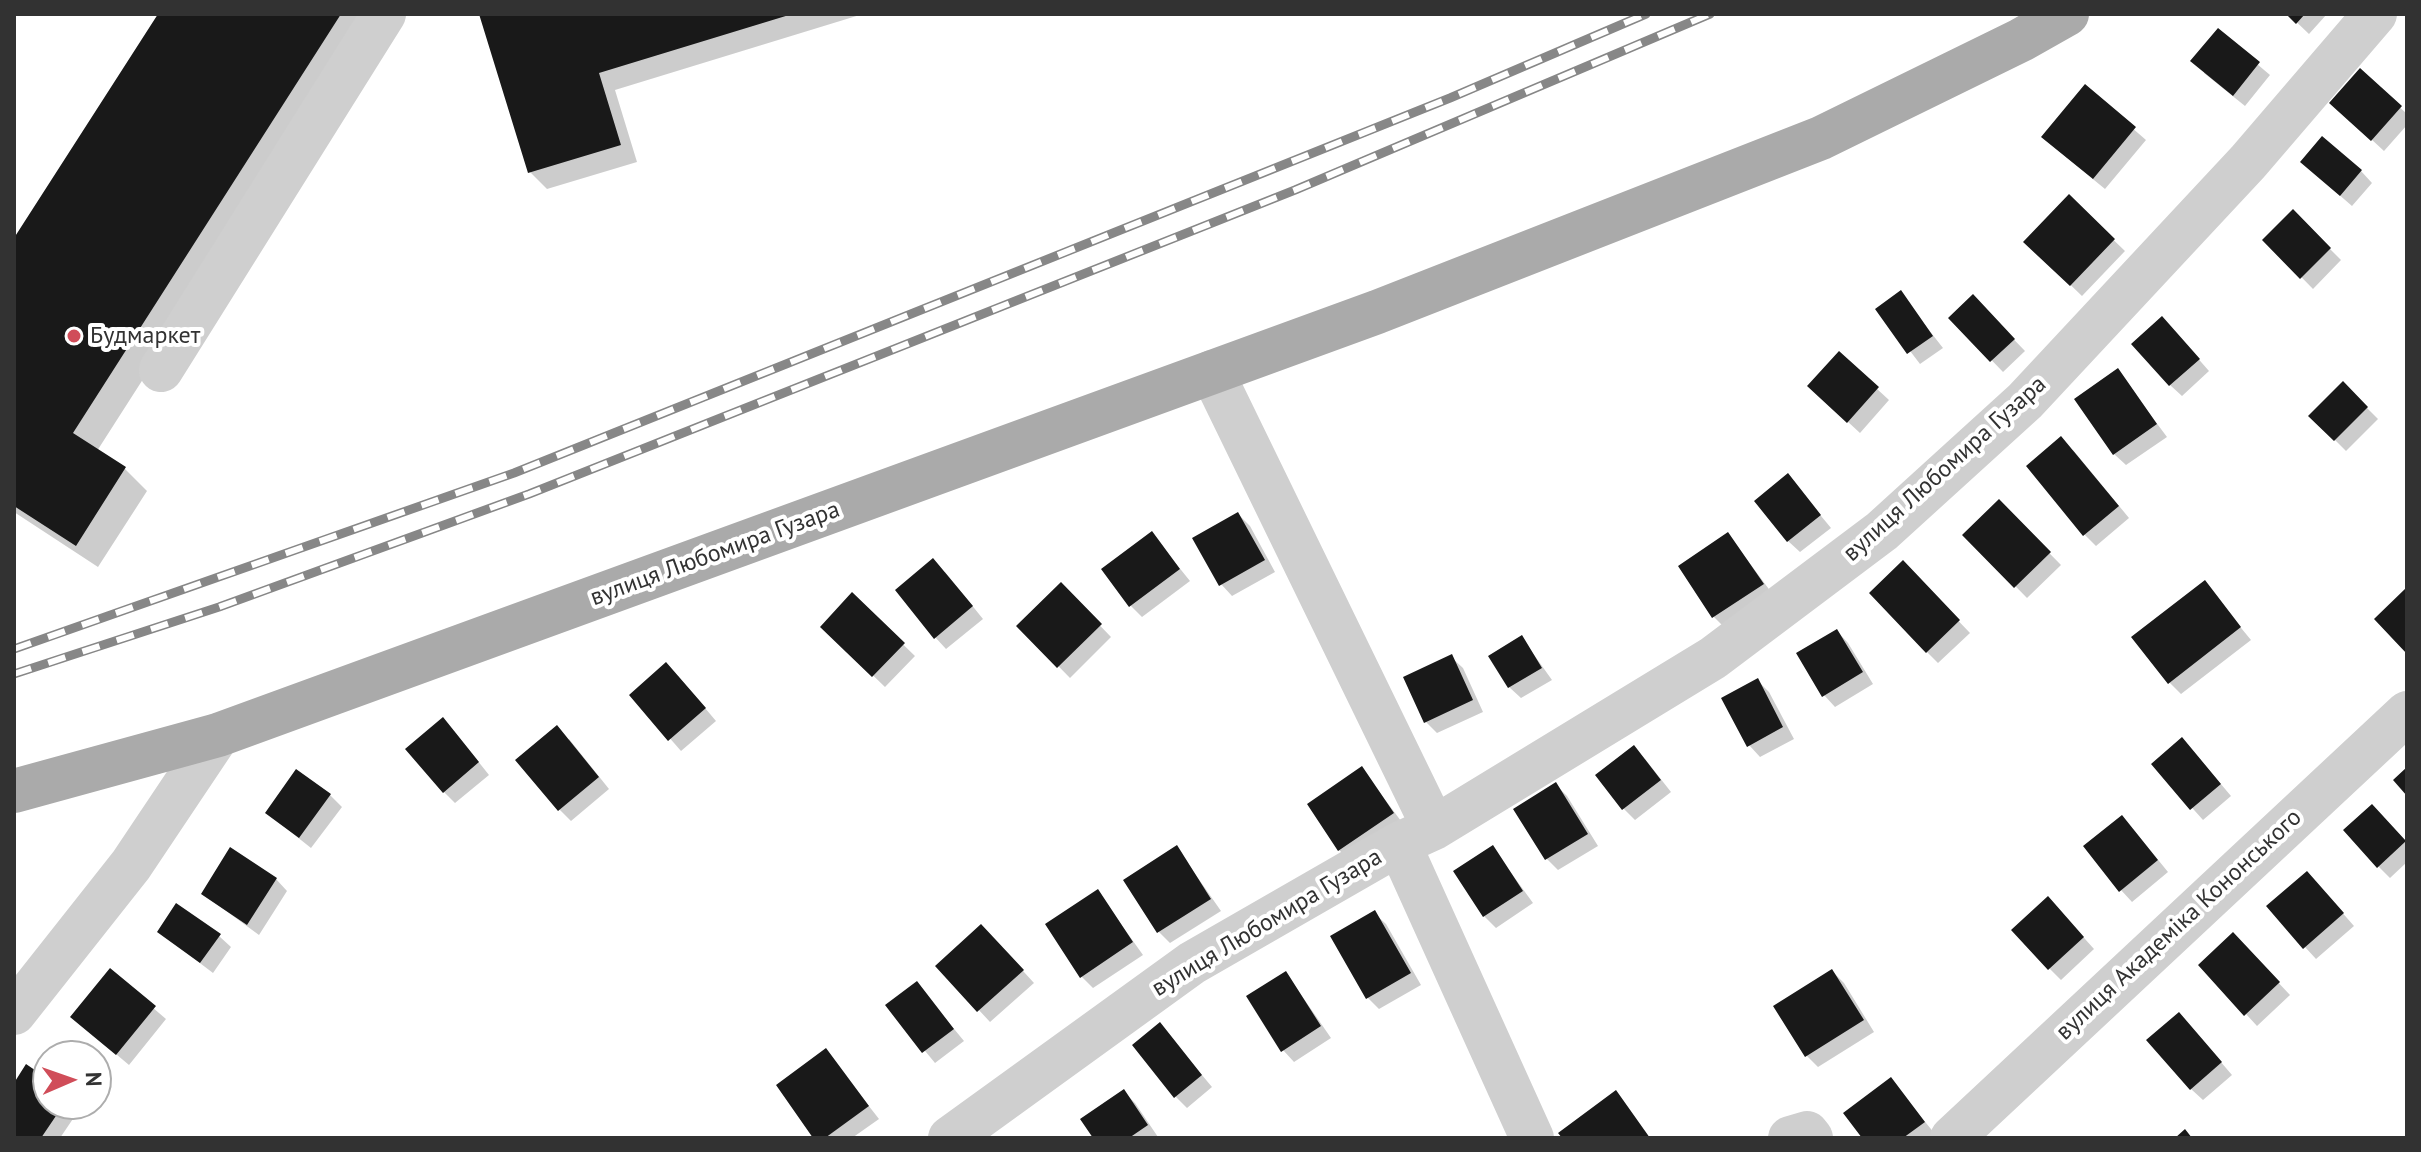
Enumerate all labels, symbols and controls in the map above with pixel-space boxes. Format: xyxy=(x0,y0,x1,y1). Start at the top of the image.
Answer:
place label: Будмаркет xyxy=(90,322,200,350)
marker: Будмаркет xyxy=(65,327,83,345)
street label: вулиця Любомира Гузара xyxy=(1838,370,2052,568)
street label: вулиця Любомира Гузара xyxy=(586,495,844,613)
street label: вулиця Академіка Кононського xyxy=(2050,804,2308,1046)
street label: вулиця Любомира Гузара xyxy=(1147,843,1387,1003)
north arrow xyxy=(32,1040,112,1120)
text: N xyxy=(80,1072,108,1087)

